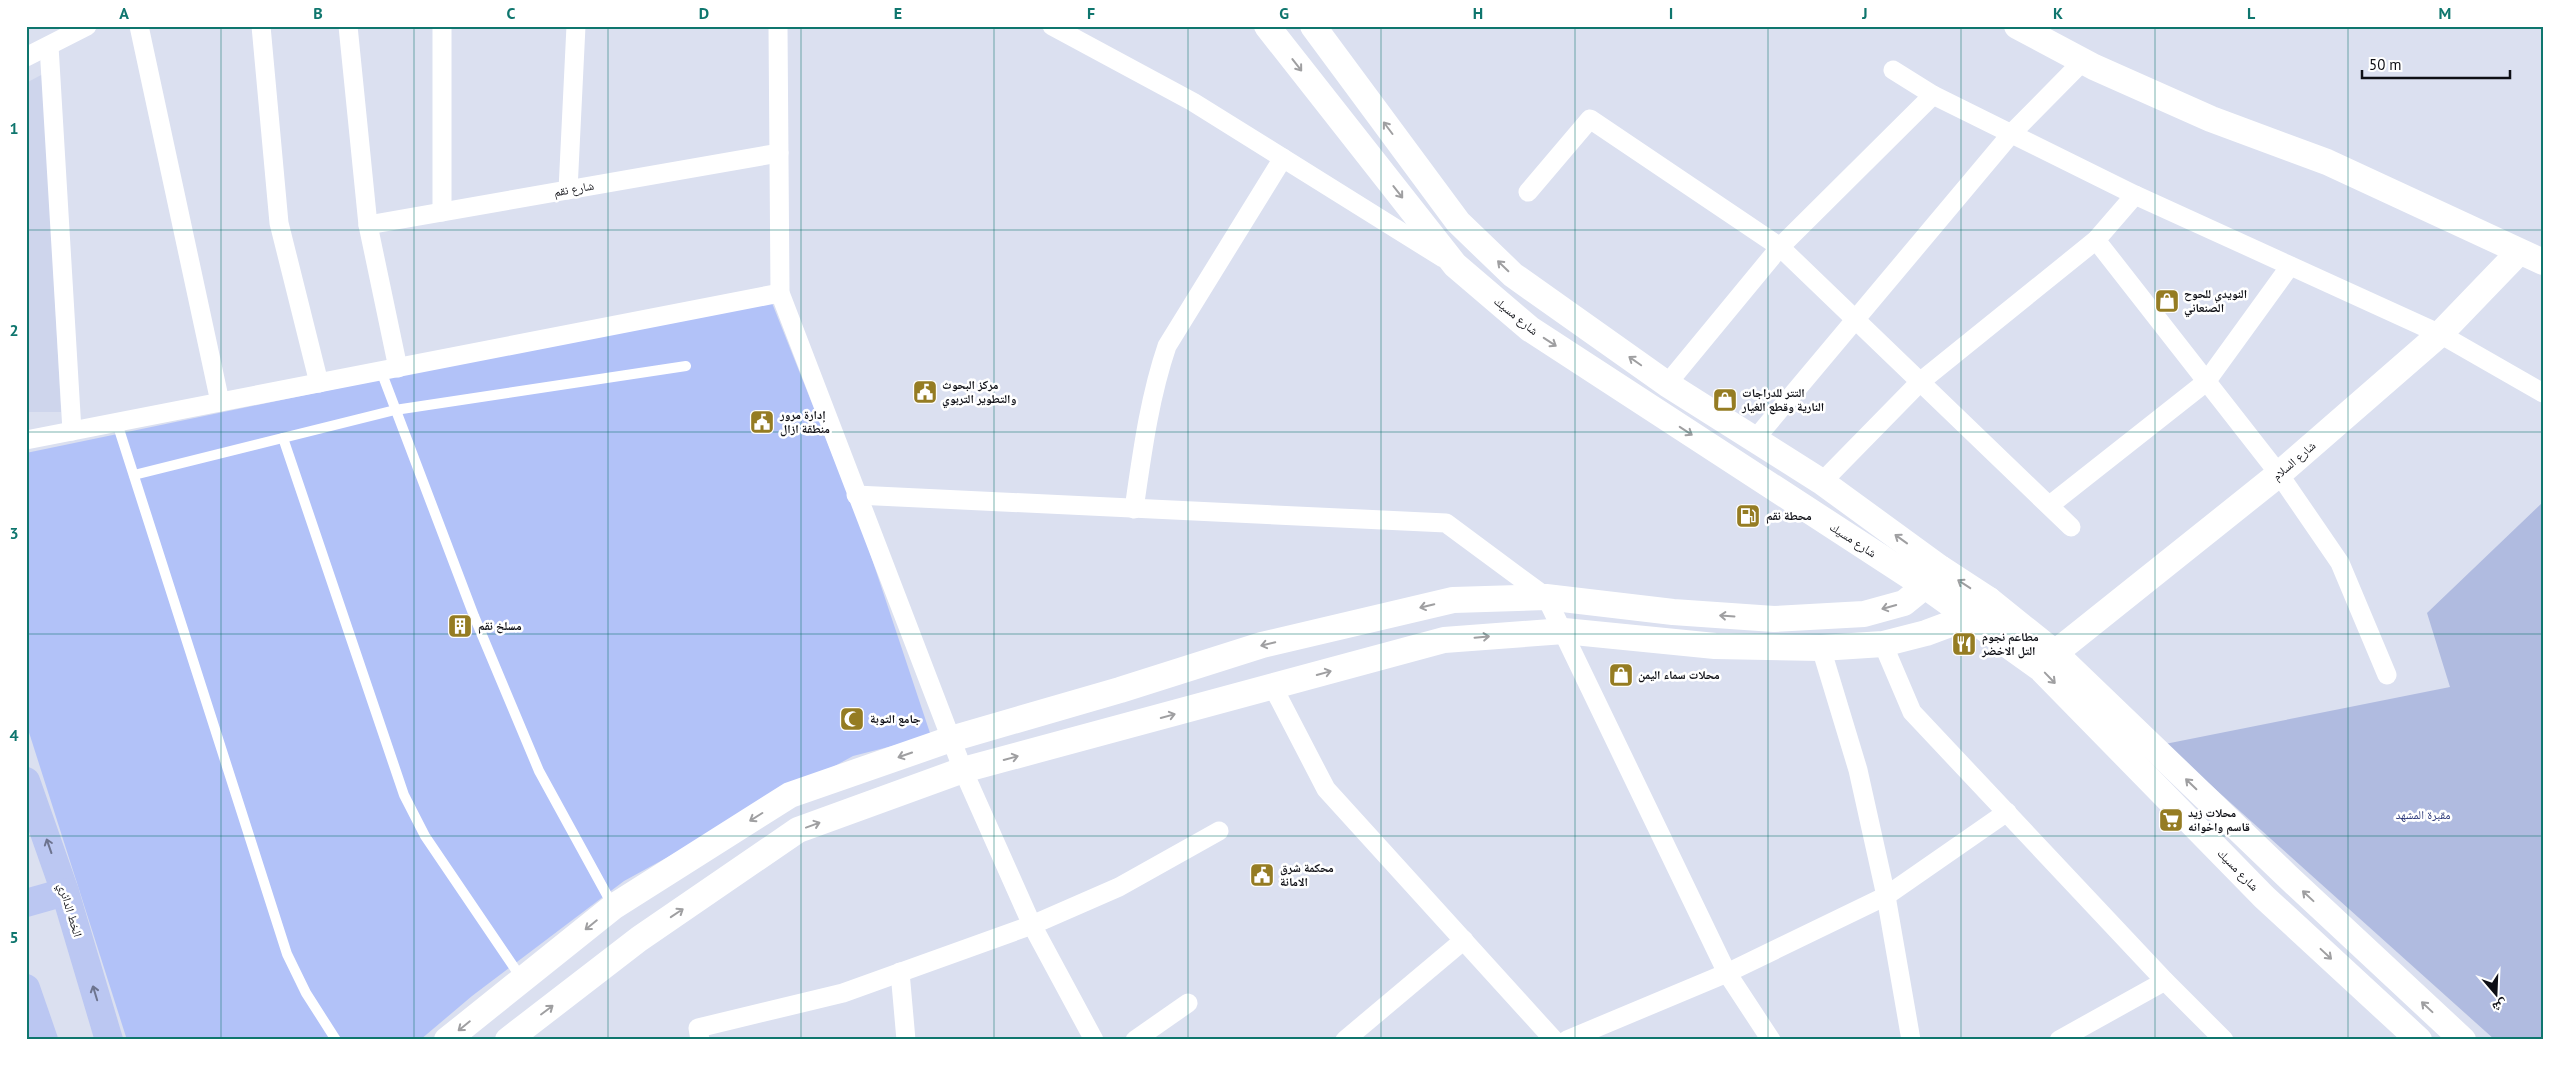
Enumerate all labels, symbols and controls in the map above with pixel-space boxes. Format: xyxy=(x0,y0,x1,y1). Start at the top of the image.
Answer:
text: A xyxy=(119,3,129,23)
text: B xyxy=(313,3,323,23)
text: C xyxy=(507,3,516,23)
text: D xyxy=(699,3,709,23)
text: E xyxy=(894,3,902,23)
text: F xyxy=(1087,3,1095,23)
text: G xyxy=(1279,3,1289,23)
text: H xyxy=(1473,3,1483,23)
text: I xyxy=(1669,3,1673,23)
text: J xyxy=(1861,3,1868,23)
text: K xyxy=(2053,3,2063,23)
text: L xyxy=(2247,3,2256,23)
text: M xyxy=(2439,3,2451,23)
scale bar xyxy=(2362,48,2509,80)
text: 50 m xyxy=(2369,55,2402,74)
one-way arrow xyxy=(1292,58,1303,71)
text: 1 xyxy=(9,118,19,138)
one-way arrow xyxy=(1383,122,1394,135)
street label: شارع نقم xyxy=(553,178,595,200)
one-way arrow xyxy=(1392,185,1403,198)
one-way arrow xyxy=(1497,260,1510,272)
place label: النويدي للحوح الصنعاني xyxy=(2184,286,2247,318)
shop icon: النويدي للحوح الصنعاني xyxy=(2154,288,2180,314)
street label: شارع مسيك xyxy=(1491,293,1542,339)
text: 2 xyxy=(9,320,19,340)
one-way arrow xyxy=(1543,337,1557,347)
one-way arrow xyxy=(1628,356,1642,366)
place label: مركز البحوث والتطوير التربوي xyxy=(942,377,1016,409)
public building icon: مركز البحوث والتطوير التربوي xyxy=(912,379,938,405)
place label: التتر للدراجات النارية وقطع الغيار xyxy=(1741,385,1824,415)
shop icon: التتر للدراجات النارية وقطع الغيار xyxy=(1712,387,1738,413)
place label: إدارة مرور منطقة ازال xyxy=(779,407,830,437)
public building icon: إدارة مرور منطقة ازال xyxy=(749,409,775,435)
one-way arrow xyxy=(1678,426,1692,436)
street label: شارع السلام xyxy=(2269,438,2319,484)
fuel station icon: محطة نقم xyxy=(1735,503,1761,529)
place label: محطة نقم xyxy=(1766,508,1812,524)
street label: شارع مسيك xyxy=(1827,519,1879,561)
text: 3 xyxy=(9,523,19,543)
one-way arrow xyxy=(1894,534,1908,544)
one-way arrow xyxy=(1957,579,1971,589)
one-way arrow xyxy=(1419,602,1435,611)
one-way arrow xyxy=(1881,603,1897,613)
one-way arrow xyxy=(1720,612,1736,621)
building icon: مسلخ نقم xyxy=(447,613,473,639)
place label: مسلخ نقم xyxy=(478,618,522,634)
place label: مطاعم نجوم التل الاخضر xyxy=(1981,629,2039,659)
restaurant icon: مطاعم نجوم التل الاخضر xyxy=(1951,631,1977,657)
one-way arrow xyxy=(1474,633,1490,642)
one-way arrow xyxy=(1261,639,1277,649)
shop icon: محلات سماء اليمن xyxy=(1608,662,1634,688)
place label: محلات سماء اليمن xyxy=(1638,667,1720,683)
one-way arrow xyxy=(1316,668,1332,678)
one-way arrow xyxy=(2043,672,2056,684)
mosque icon: جامع التوبة xyxy=(839,706,865,732)
place label: جامع التوبة xyxy=(870,711,921,727)
one-way arrow xyxy=(1159,711,1175,720)
text: 4 xyxy=(9,725,19,745)
one-way arrow xyxy=(898,751,914,760)
one-way arrow xyxy=(1002,752,1018,762)
one-way arrow xyxy=(2185,778,2197,790)
place label: محلات زيد قاسم واخوانه xyxy=(2188,805,2250,835)
supermarket icon: محلات زيد قاسم واخوانه xyxy=(2158,807,2184,833)
park label: مقبرة المشهد xyxy=(2395,807,2451,822)
one-way arrow xyxy=(749,812,763,822)
one-way arrow xyxy=(805,820,820,829)
one-way arrow xyxy=(44,839,53,855)
street label: شارع مسيك xyxy=(2214,846,2262,895)
place label: محكمة شرق الامانة xyxy=(1280,860,1334,889)
public building icon: محكمة شرق الامانة xyxy=(1249,862,1275,888)
street label: الخط الدائري xyxy=(52,881,86,940)
one-way arrow xyxy=(2302,890,2315,902)
one-way arrow xyxy=(670,908,684,918)
one-way arrow xyxy=(585,919,598,930)
text: 5 xyxy=(9,927,19,947)
one-way arrow xyxy=(2319,948,2332,959)
north arrow xyxy=(2472,968,2522,1018)
one-way arrow xyxy=(89,985,99,1001)
text: ش xyxy=(2490,995,2510,1017)
one-way arrow xyxy=(2421,1001,2434,1013)
one-way arrow xyxy=(540,1005,554,1015)
one-way arrow xyxy=(458,1021,471,1032)

